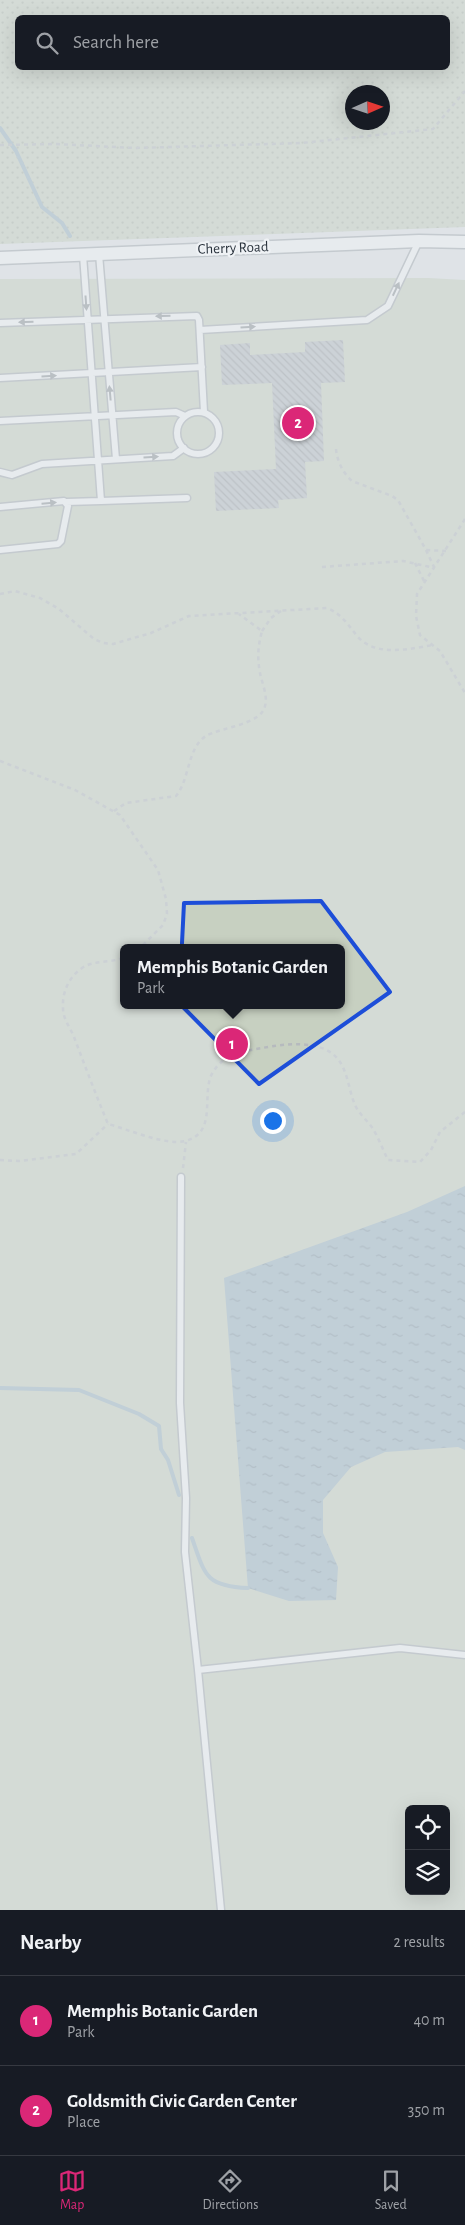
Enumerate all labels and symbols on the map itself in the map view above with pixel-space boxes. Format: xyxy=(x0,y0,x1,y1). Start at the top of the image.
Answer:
north arrow xyxy=(345,85,390,130)
street label: Cherry Road xyxy=(197,239,269,257)
one-way arrow xyxy=(392,282,400,296)
one-way arrow xyxy=(83,295,91,311)
one-way arrow xyxy=(155,313,171,321)
one-way arrow xyxy=(18,318,34,326)
one-way arrow xyxy=(241,323,257,331)
one-way arrow xyxy=(41,372,57,380)
one-way arrow xyxy=(106,385,114,401)
pin: 2 xyxy=(282,404,314,442)
one-way arrow xyxy=(143,452,159,460)
one-way arrow xyxy=(41,499,57,507)
pin: 1 xyxy=(216,1025,248,1063)
your location xyxy=(260,1108,286,1134)

